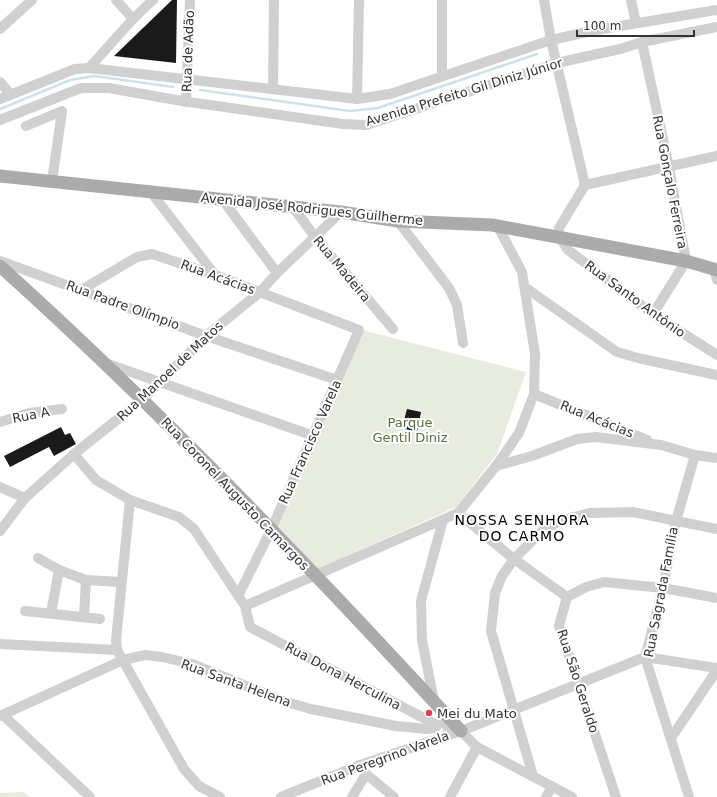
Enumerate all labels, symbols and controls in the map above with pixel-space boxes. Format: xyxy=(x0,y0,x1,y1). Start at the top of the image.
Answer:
street label: Rua de Adão xyxy=(179,10,197,92)
scale bar xyxy=(577,12,694,38)
text: 100 m xyxy=(583,19,621,33)
street label: Avenida Prefeito Gil Diniz Júnior xyxy=(364,55,565,129)
street label: Rua Gonçalo Ferreira xyxy=(650,114,690,250)
street label: Avenida José Rodrigues Guilherme xyxy=(200,190,424,228)
street label: Rua Madeira xyxy=(310,233,374,305)
street label: Rua Acácias xyxy=(179,257,257,297)
street label: Rua Santo Antônio xyxy=(582,258,688,340)
street label: Rua Padre Olímpio xyxy=(64,278,182,332)
street label: Rua Manoel de Matos xyxy=(114,318,226,424)
street label: Rua Francisco Varela xyxy=(276,378,344,506)
street label: Rua Acácias xyxy=(558,397,636,441)
street label: Rua A xyxy=(11,404,51,426)
street label: Rua Coronel Augusto Camargos xyxy=(158,415,312,574)
park label: Parque Gentil Diniz xyxy=(372,415,448,445)
district label: NOSSA SENHORA DO CARMO xyxy=(454,512,590,544)
street label: Rua Sagrada Família xyxy=(641,525,681,659)
street label: Rua São Geraldo xyxy=(554,627,602,735)
street label: Rua Dona Herculina xyxy=(283,639,403,713)
street label: Rua Santa Helena xyxy=(179,656,293,710)
place label: Mei du Mato xyxy=(437,706,517,721)
marker: Mei du Mato xyxy=(424,708,434,718)
street label: Rua Peregrino Varela xyxy=(319,728,451,788)

